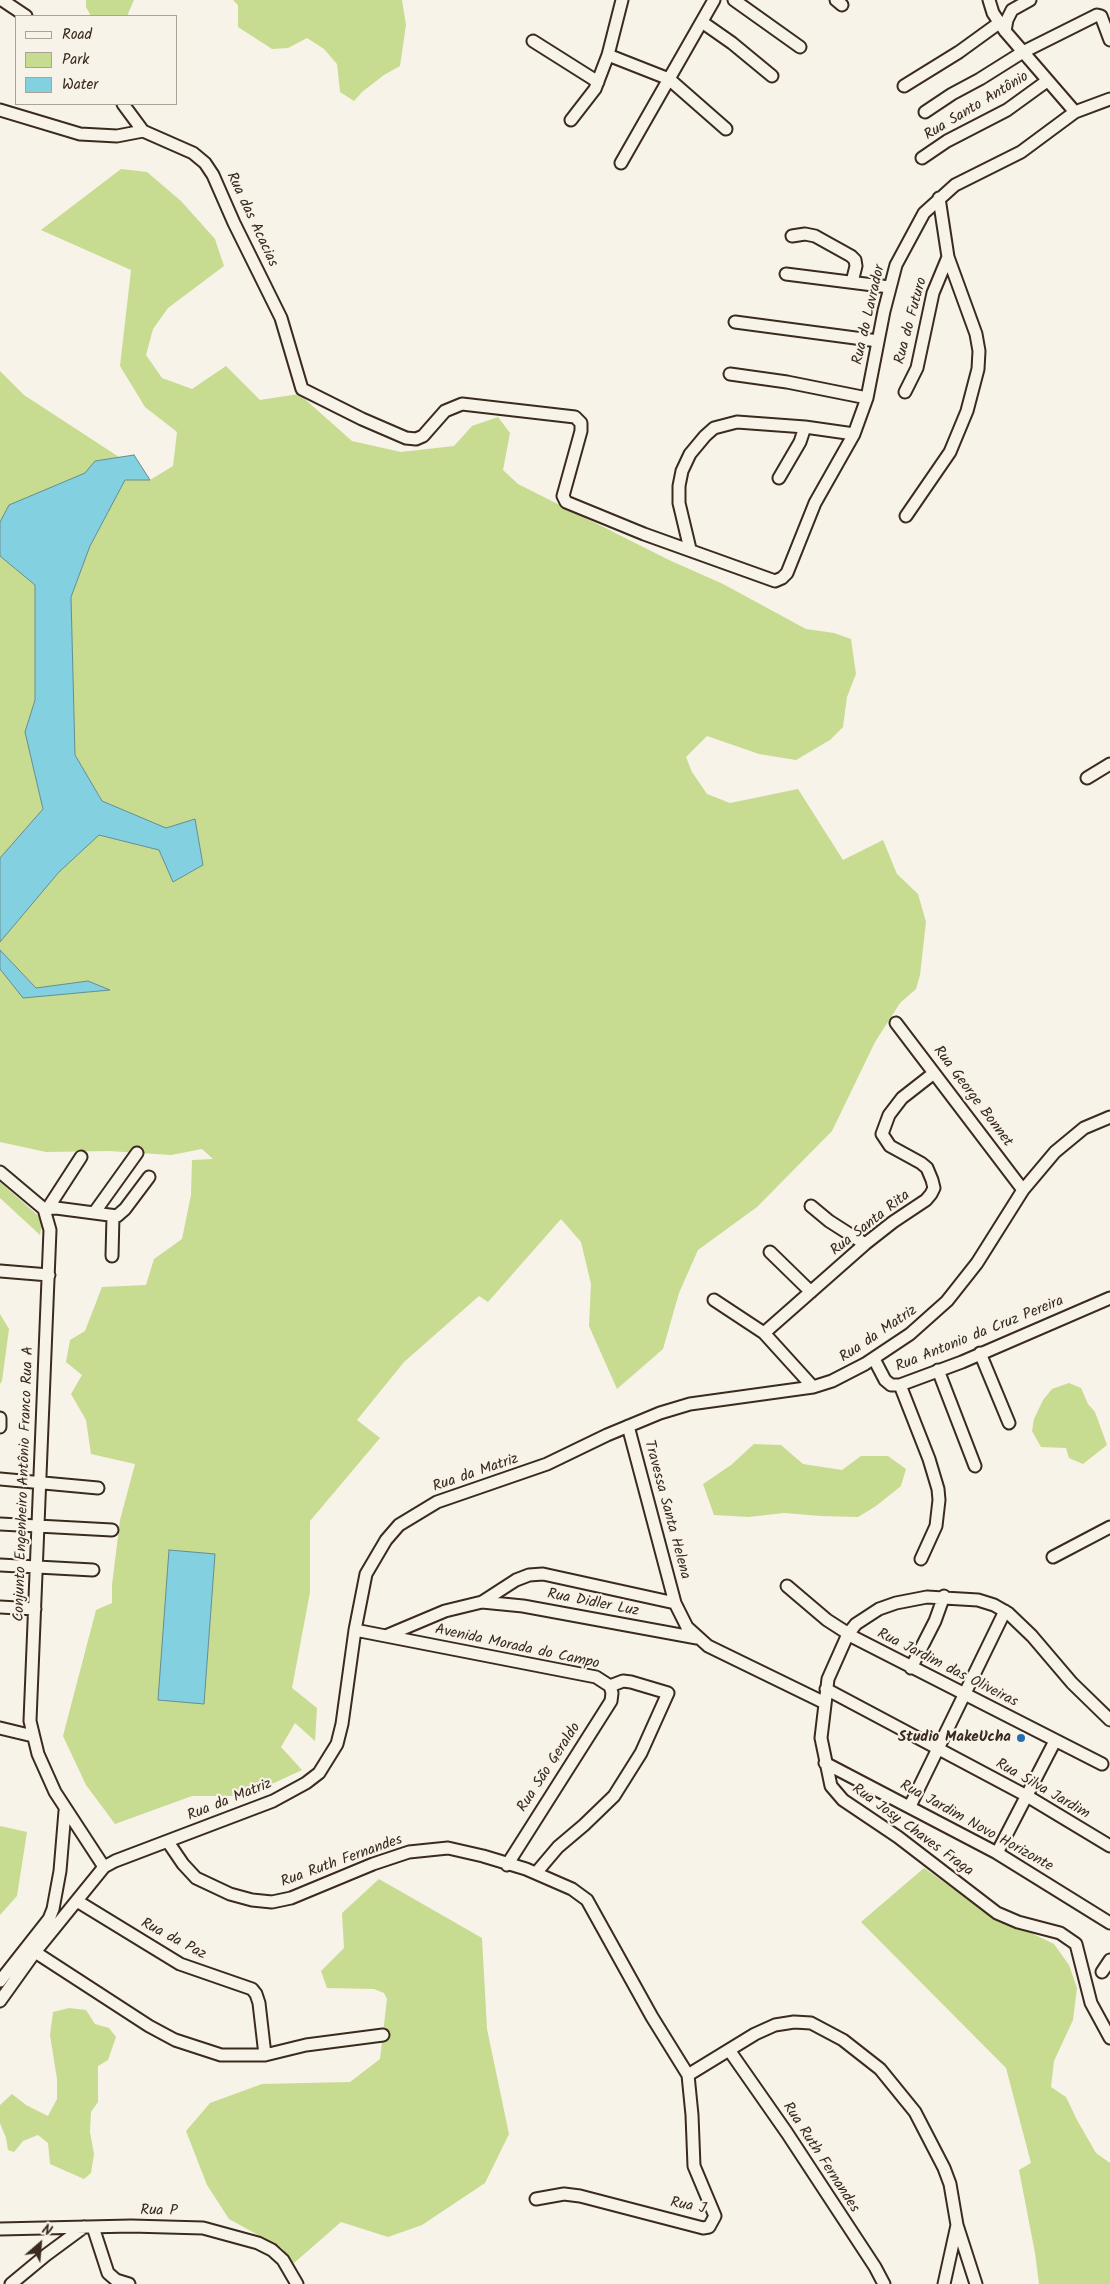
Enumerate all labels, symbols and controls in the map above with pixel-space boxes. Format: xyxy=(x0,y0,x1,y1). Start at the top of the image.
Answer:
legend xyxy=(15,15,178,105)
text: Road xyxy=(62,23,92,47)
text: Park xyxy=(62,48,89,72)
street label: Rua Santo Antônio xyxy=(921,69,1033,145)
text: Water xyxy=(62,73,98,97)
street label: Rua das Acacias xyxy=(221,170,281,270)
street label: Rua do Lavrador xyxy=(850,263,890,367)
street label: Rua do Futuro xyxy=(892,276,932,366)
street label: Rua George Bonnet xyxy=(928,1043,1016,1151)
street label: Rua Santa Rita xyxy=(828,1187,914,1261)
street label: Rua Antonio da Cruz Pereira xyxy=(893,1293,1067,1377)
street label: Rua da Matriz xyxy=(837,1303,921,1367)
street label: Conjunto Engenheiro Antônio Franco Rua A xyxy=(11,1346,39,1622)
street label: Travessa Santa Helena xyxy=(639,1439,693,1581)
street label: Rua da Matriz xyxy=(431,1451,521,1497)
street label: Rua Didler Luz xyxy=(546,1586,640,1622)
street label: Avenida Morada do Campo xyxy=(433,1622,601,1674)
street label: Rua Jardim das Oliveiras xyxy=(874,1626,1020,1712)
street label: Rua São Geraldo xyxy=(514,1720,586,1816)
place label: Studio MakeUcha xyxy=(898,1729,1011,1747)
marker: Studio MakeUcha xyxy=(1015,1732,1027,1744)
street label: Rua Silva Jardim xyxy=(992,1756,1092,1824)
street label: Rua da Matriz xyxy=(185,1776,275,1826)
street label: Rua Jardim Novo Horizonte xyxy=(896,1777,1056,1877)
street label: Rua Josy Chaves Fraga xyxy=(848,1781,976,1881)
street label: Rua Ruth Fernandes xyxy=(279,1832,405,1892)
street label: Rua da Paz xyxy=(137,1915,209,1965)
street label: Rua Ruth Fernandes xyxy=(778,2099,862,2217)
street label: Rua J xyxy=(669,2195,707,2219)
street label: Rua P xyxy=(140,2203,178,2221)
north arrow xyxy=(15,2219,65,2269)
text: N xyxy=(38,2219,56,2242)

